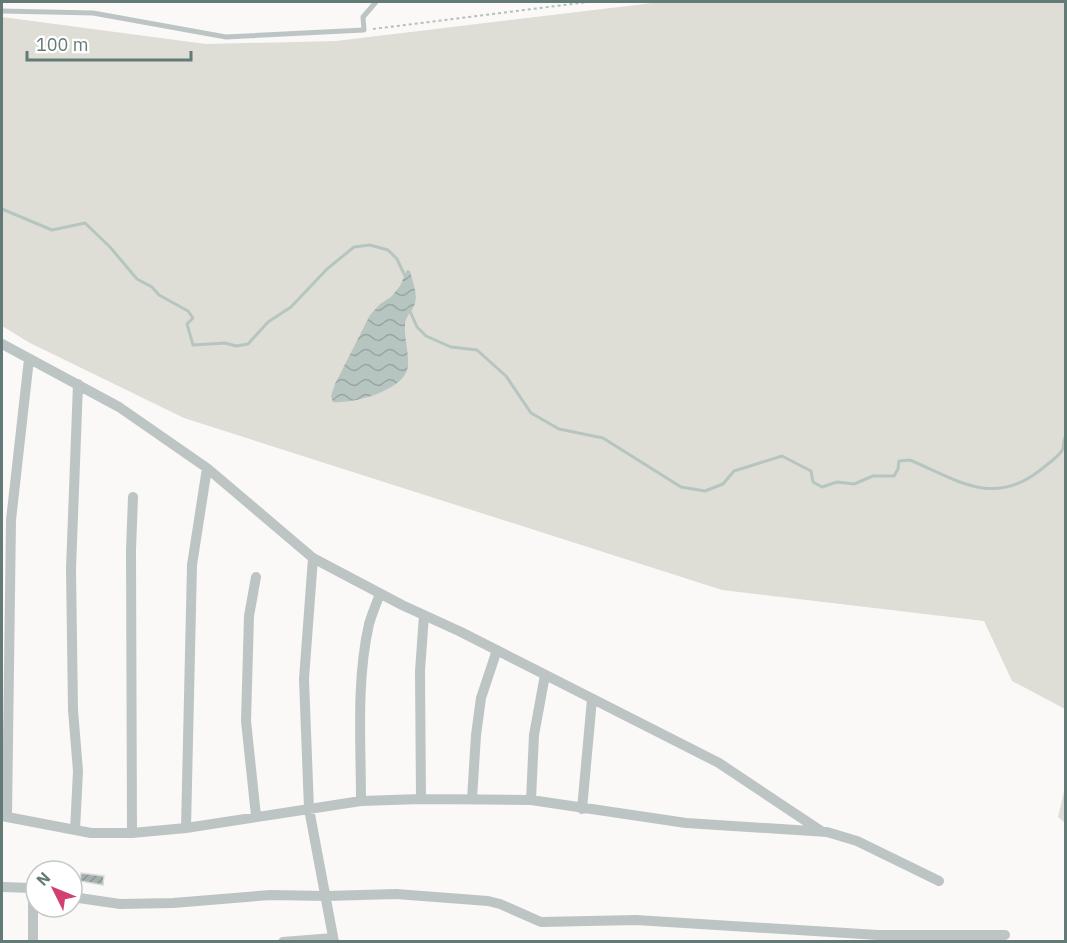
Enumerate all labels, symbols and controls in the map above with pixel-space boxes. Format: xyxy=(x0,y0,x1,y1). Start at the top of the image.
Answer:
scale bar xyxy=(27,24,190,62)
text: 100 m xyxy=(36,33,88,56)
north arrow xyxy=(24,859,84,919)
text: N xyxy=(32,868,54,890)

